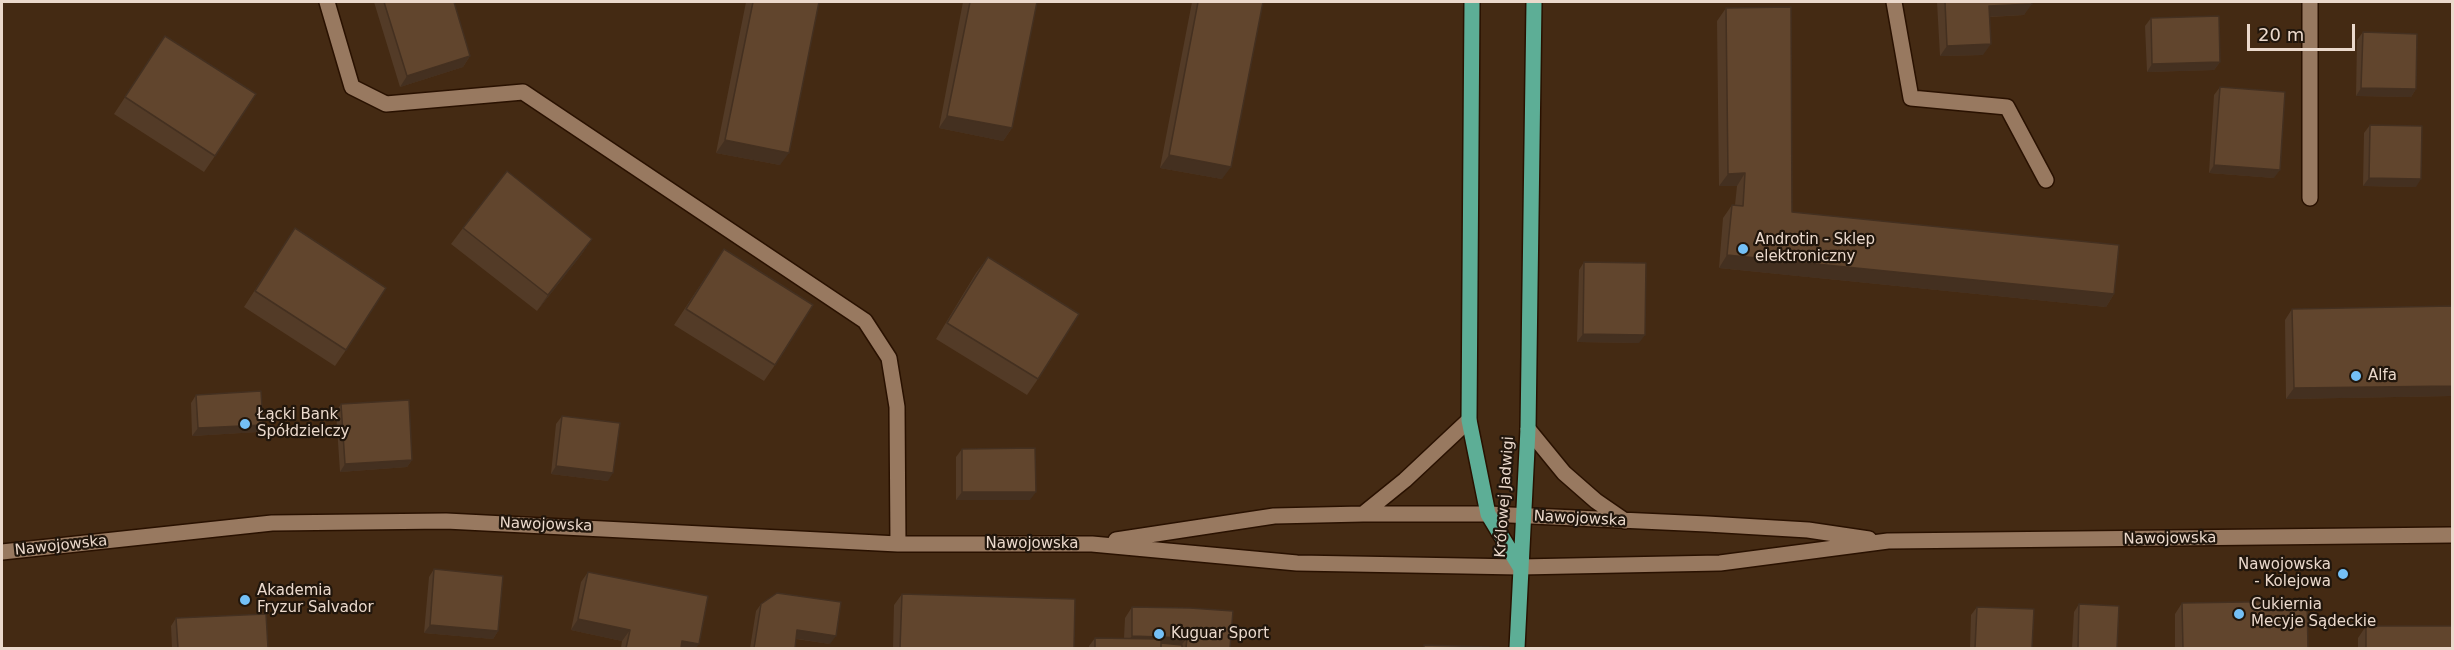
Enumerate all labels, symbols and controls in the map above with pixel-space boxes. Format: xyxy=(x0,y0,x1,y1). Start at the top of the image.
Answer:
scale bar xyxy=(2250,12,2358,50)
text: 20 m xyxy=(2258,24,2304,45)
place label: Androtin - Sklep elektroniczny xyxy=(1755,231,1875,266)
marker: Androtin - Sklep elektroniczny xyxy=(1736,242,1750,256)
place label: Alfa xyxy=(2368,367,2397,385)
marker: Alfa xyxy=(2349,369,2363,383)
place label: Łącki Bank Spółdzielczy xyxy=(257,406,349,441)
marker: Łącki Bank Spółdzielczy xyxy=(238,417,252,431)
street label: Królowej Jadwigi xyxy=(1492,436,1518,558)
street label: Nawojowska xyxy=(1533,508,1627,530)
street label: Nawojowska xyxy=(499,514,593,536)
street label: Nawojowska xyxy=(2123,529,2217,549)
street label: Nawojowska xyxy=(14,532,108,560)
street label: Nawojowska xyxy=(986,535,1078,553)
place label: Nawojowska - Kolejowa xyxy=(2238,556,2331,591)
marker: Nawojowska - Kolejowa xyxy=(2336,567,2350,581)
place label: Akademia Fryzur Salvador xyxy=(257,582,374,617)
marker: Akademia Fryzur Salvador xyxy=(238,593,252,607)
place label: Cukiernia Mecyje Sądeckie xyxy=(2251,596,2376,631)
marker: Cukiernia Mecyje Sądeckie xyxy=(2232,607,2246,621)
place label: Kuguar Sport xyxy=(1171,625,1269,643)
marker: Kuguar Sport xyxy=(1152,627,1166,641)

